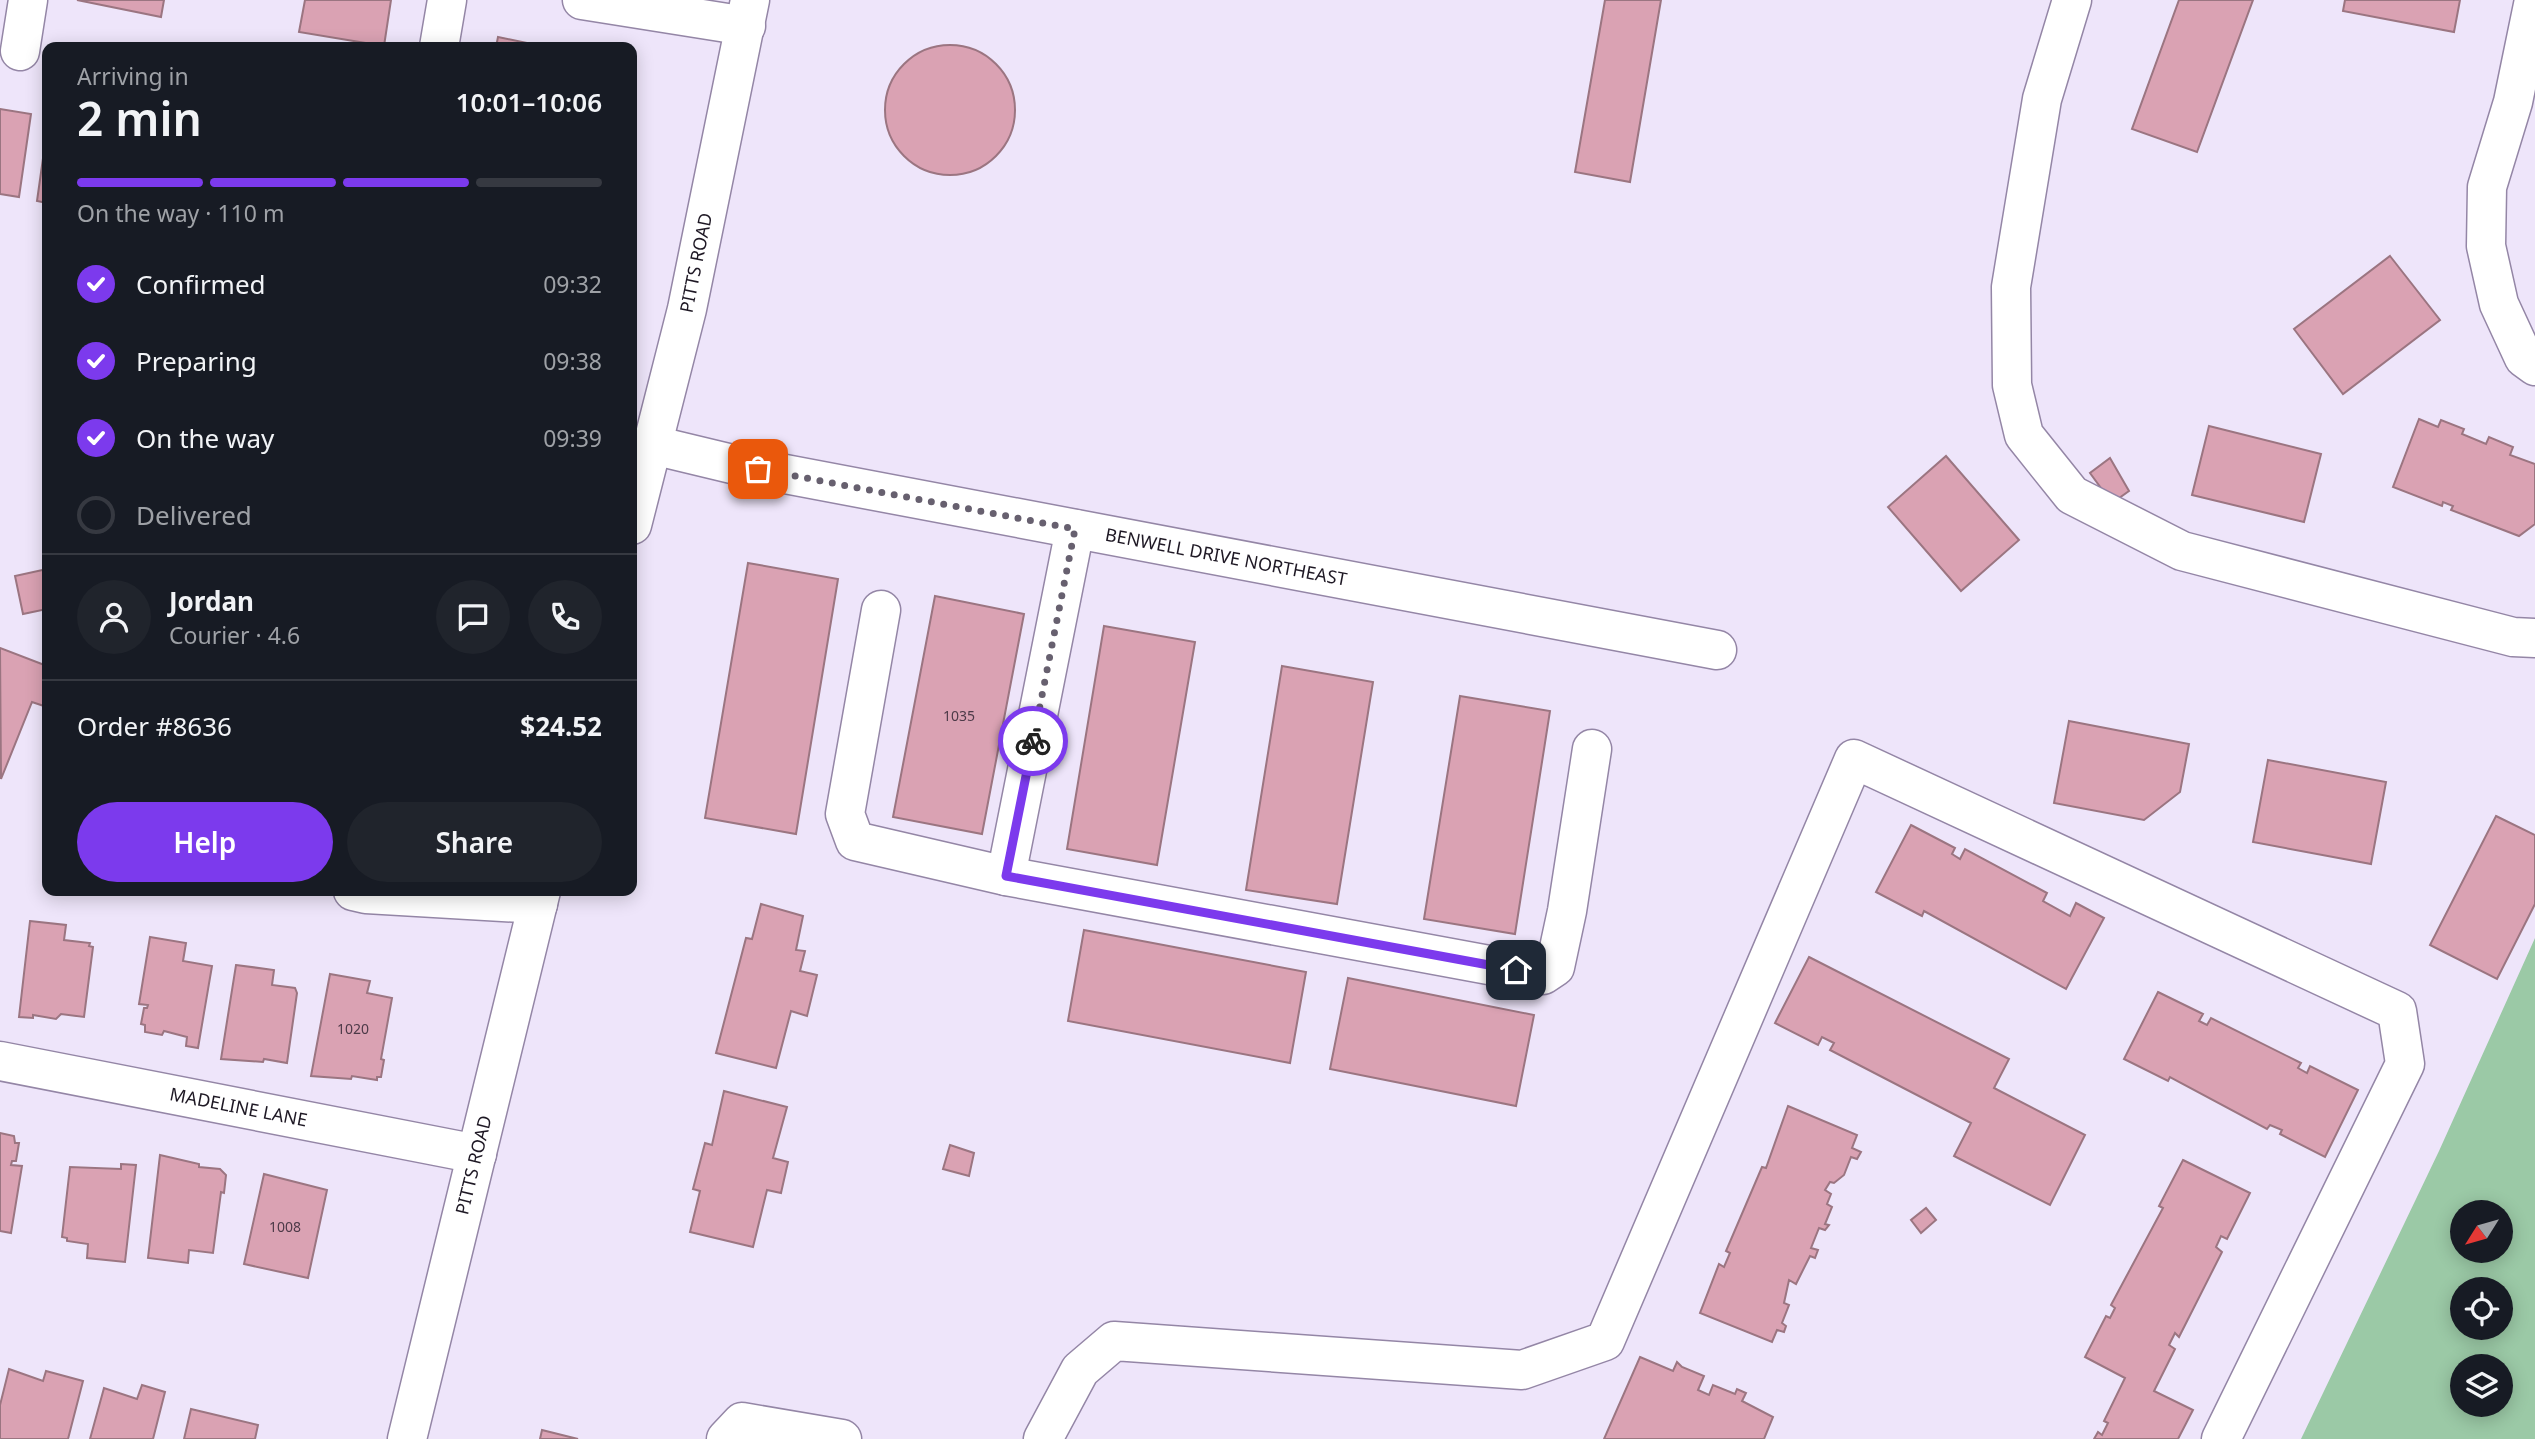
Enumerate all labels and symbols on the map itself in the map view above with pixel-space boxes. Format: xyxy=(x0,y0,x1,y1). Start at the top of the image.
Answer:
street label: PITTS ROAD xyxy=(674,211,717,315)
pin xyxy=(728,439,788,499)
street label: BENWELL DRIVE NORTHEAST xyxy=(1103,522,1349,591)
house number: 1035 xyxy=(943,706,975,725)
courier xyxy=(998,706,1068,776)
pin xyxy=(1486,940,1546,1000)
house number: 1020 xyxy=(337,1019,369,1038)
street label: MADELINE LANE xyxy=(168,1081,310,1132)
street label: PITTS ROAD xyxy=(449,1113,497,1217)
north arrow xyxy=(2450,1200,2513,1264)
house number: 1008 xyxy=(269,1217,301,1236)

